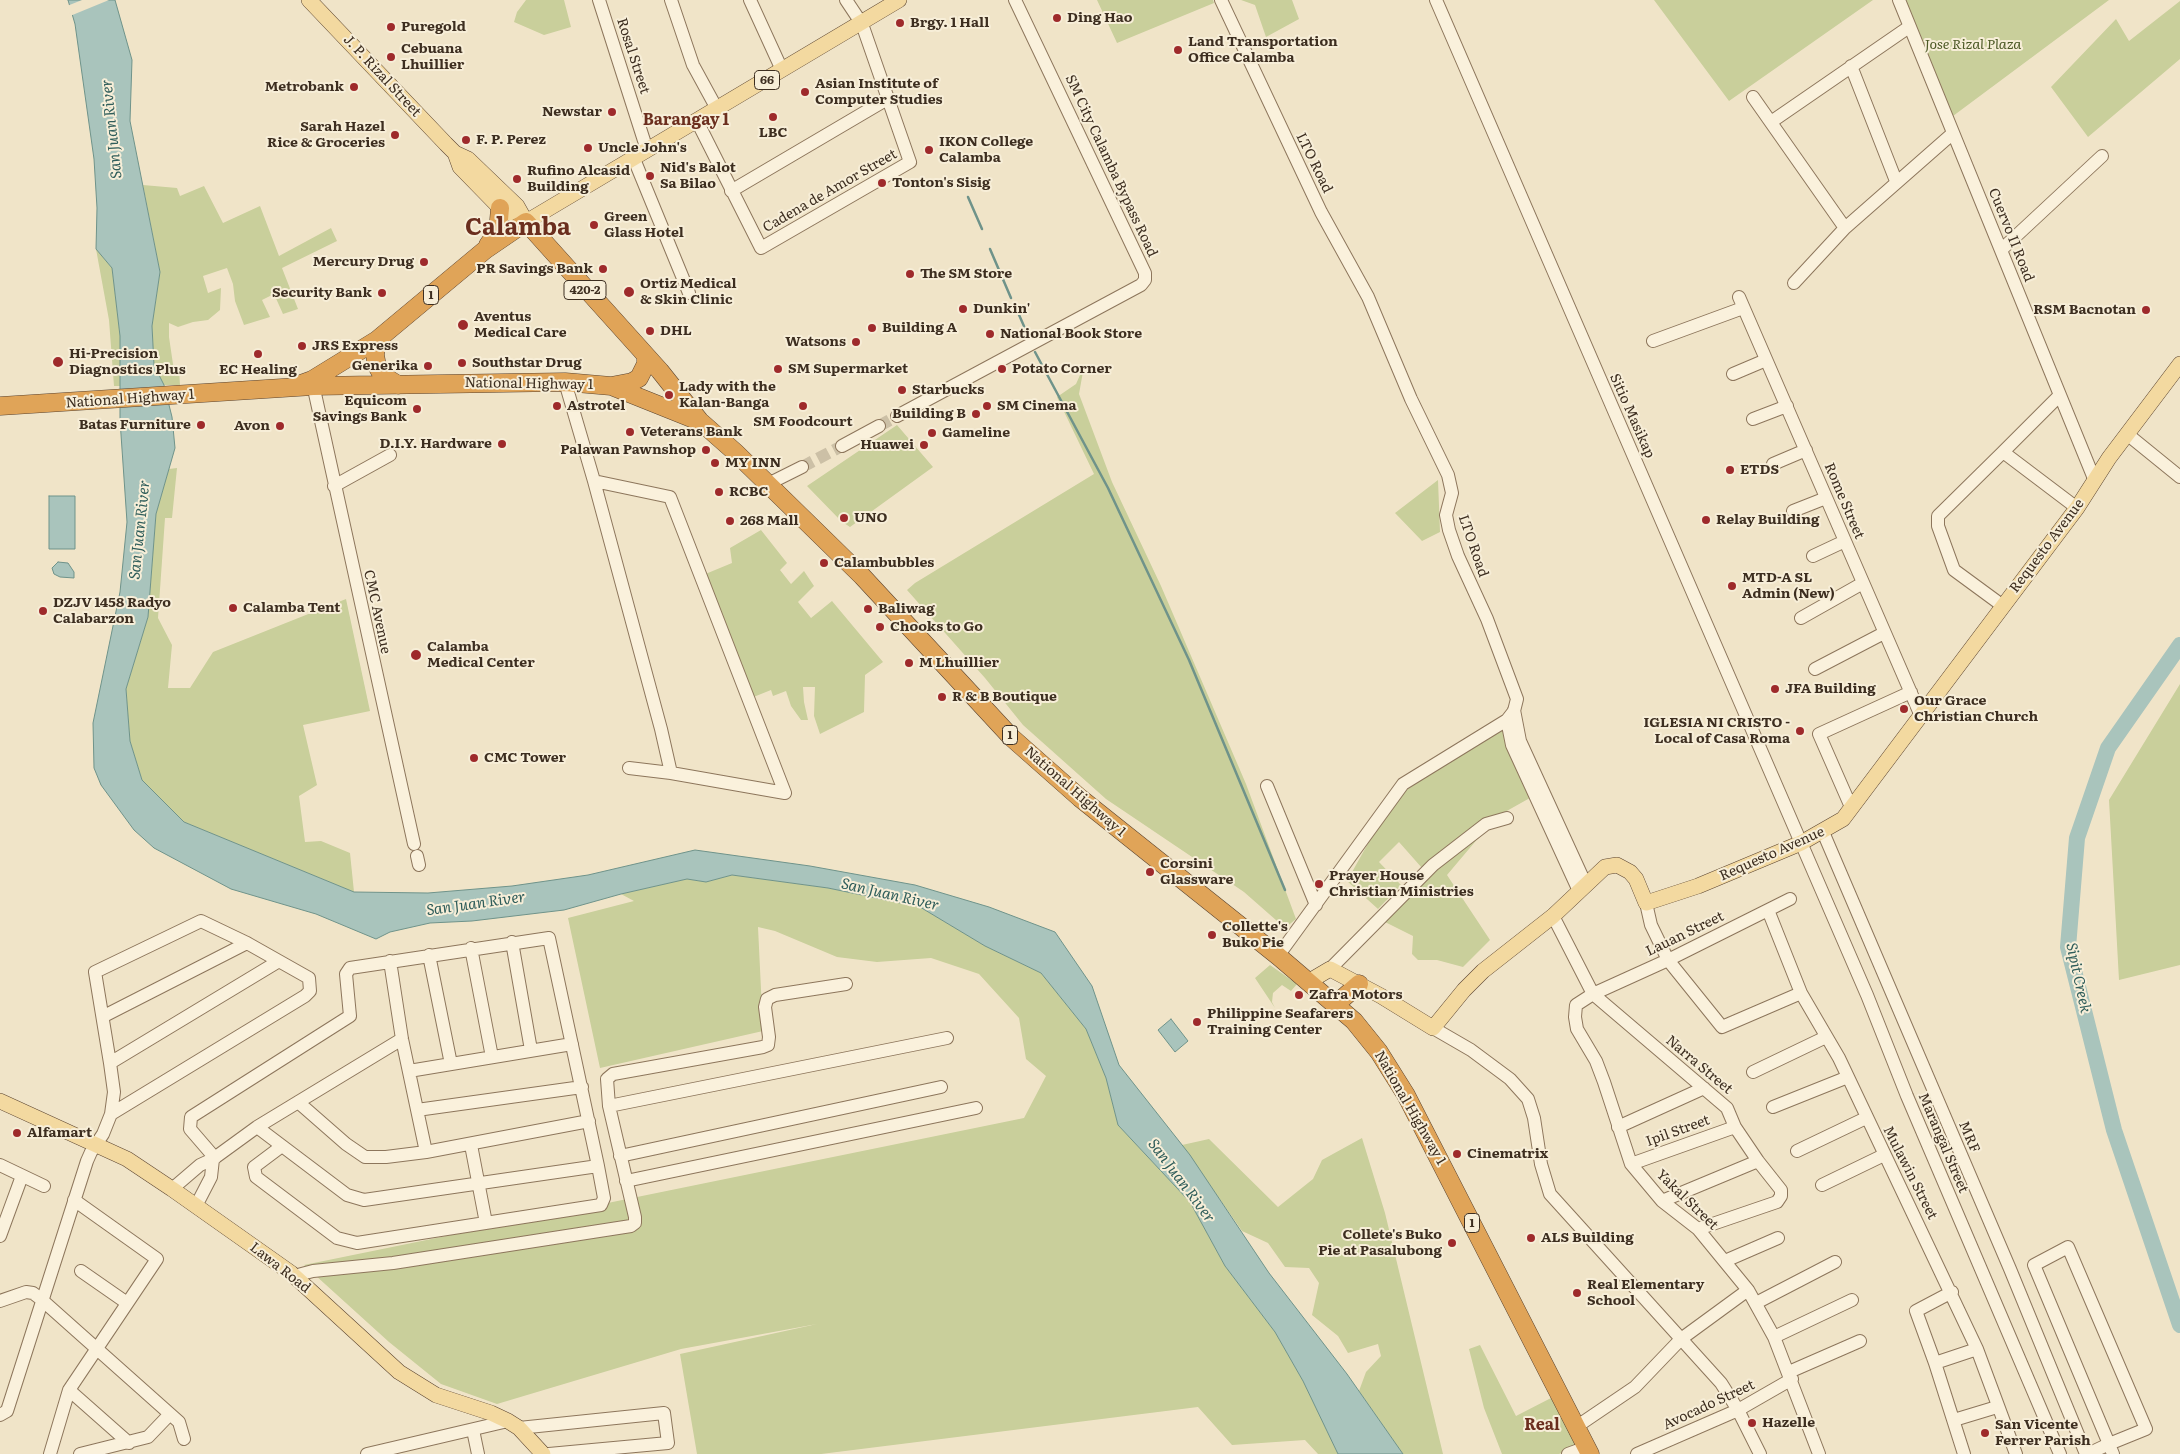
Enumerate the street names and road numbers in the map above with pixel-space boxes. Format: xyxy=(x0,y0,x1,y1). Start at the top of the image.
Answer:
street label: Rosal Street xyxy=(613,16,653,96)
street label: J. P. Rizal Street xyxy=(340,31,424,121)
road number: 66 xyxy=(754,70,780,90)
street label: SM City Calamba Bypass Road xyxy=(1061,72,1161,260)
street label: LTO Road xyxy=(1292,130,1336,196)
street label: Cadena de Amor Street xyxy=(760,146,900,236)
street label: Cuervo II Road xyxy=(1985,186,2037,284)
road number: 420-2 xyxy=(564,280,606,300)
road number: 1 xyxy=(424,286,438,304)
street label: Sitio Masikap xyxy=(1606,371,1658,461)
street label: National Highway 1 xyxy=(464,374,594,394)
street label: National Highway 1 xyxy=(65,386,195,412)
street label: Rome Street xyxy=(1820,460,1868,542)
street label: Requesto Avenue xyxy=(2006,496,2088,596)
street label: LTO Road xyxy=(1455,513,1491,579)
street label: CMC Avenue xyxy=(360,568,394,656)
road number: 1 xyxy=(1002,726,1018,744)
street label: National Highway 1 xyxy=(1021,743,1129,841)
street label: Requesto Avenue xyxy=(1717,823,1827,885)
street label: Lauan Street xyxy=(1643,908,1727,960)
street label: Narra Street xyxy=(1662,1032,1736,1098)
street label: National Highway 1 xyxy=(1371,1048,1449,1168)
street label: Marangal Street xyxy=(1914,1090,1972,1196)
street label: Ipil Street xyxy=(1644,1112,1712,1150)
street label: MRF xyxy=(1955,1119,1983,1155)
street label: Mulawin Street xyxy=(1879,1123,1941,1223)
street label: Yakal Street xyxy=(1652,1166,1722,1234)
road number: 1 xyxy=(1464,1214,1480,1232)
street label: Lawa Road xyxy=(246,1239,314,1297)
street label: Avocado Street xyxy=(1661,1376,1757,1434)

